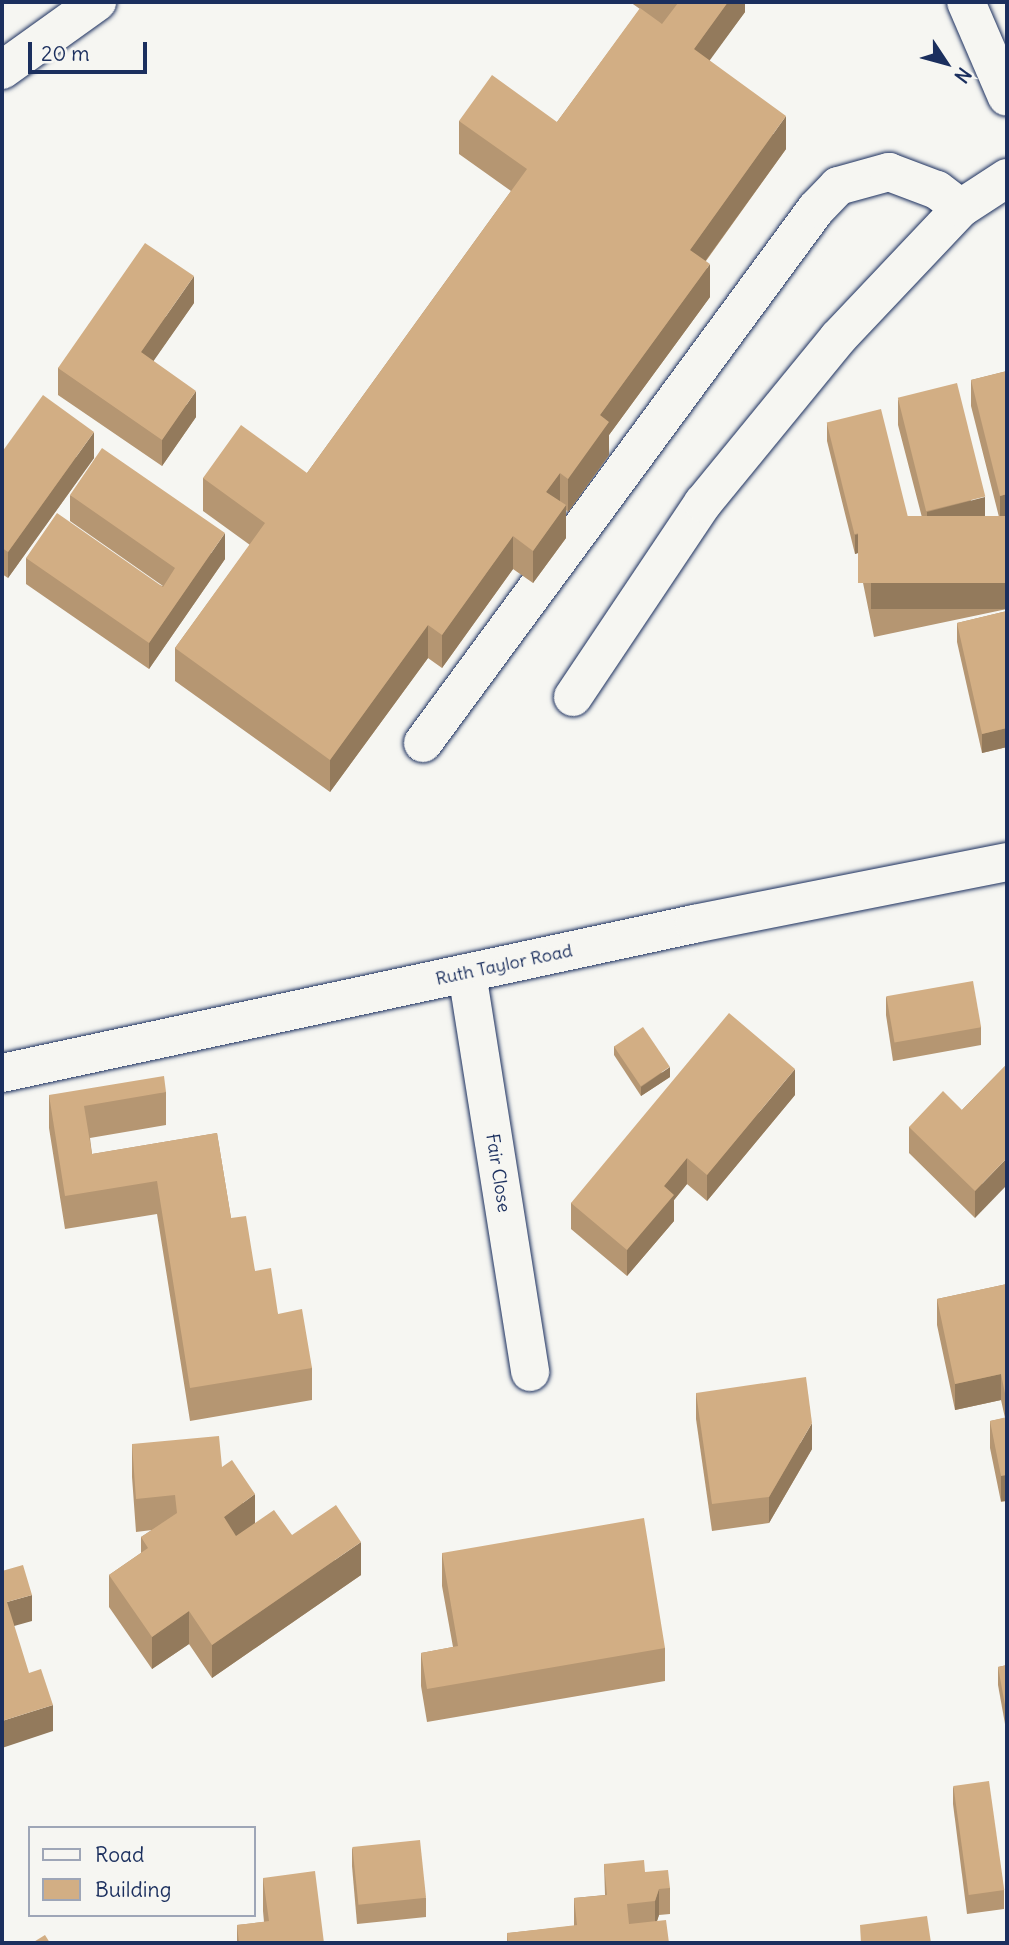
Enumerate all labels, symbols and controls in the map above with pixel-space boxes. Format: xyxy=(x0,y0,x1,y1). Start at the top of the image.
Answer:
scale bar xyxy=(32,28,150,72)
north arrow xyxy=(911,28,981,98)
text: 20 m xyxy=(41,40,90,67)
text: N xyxy=(949,63,977,88)
street label: Ruth Taylor Road xyxy=(434,940,574,990)
street label: Fair Close xyxy=(481,1132,515,1214)
legend xyxy=(28,1826,256,1917)
text: Road xyxy=(95,1841,144,1868)
text: Building xyxy=(95,1876,171,1903)

